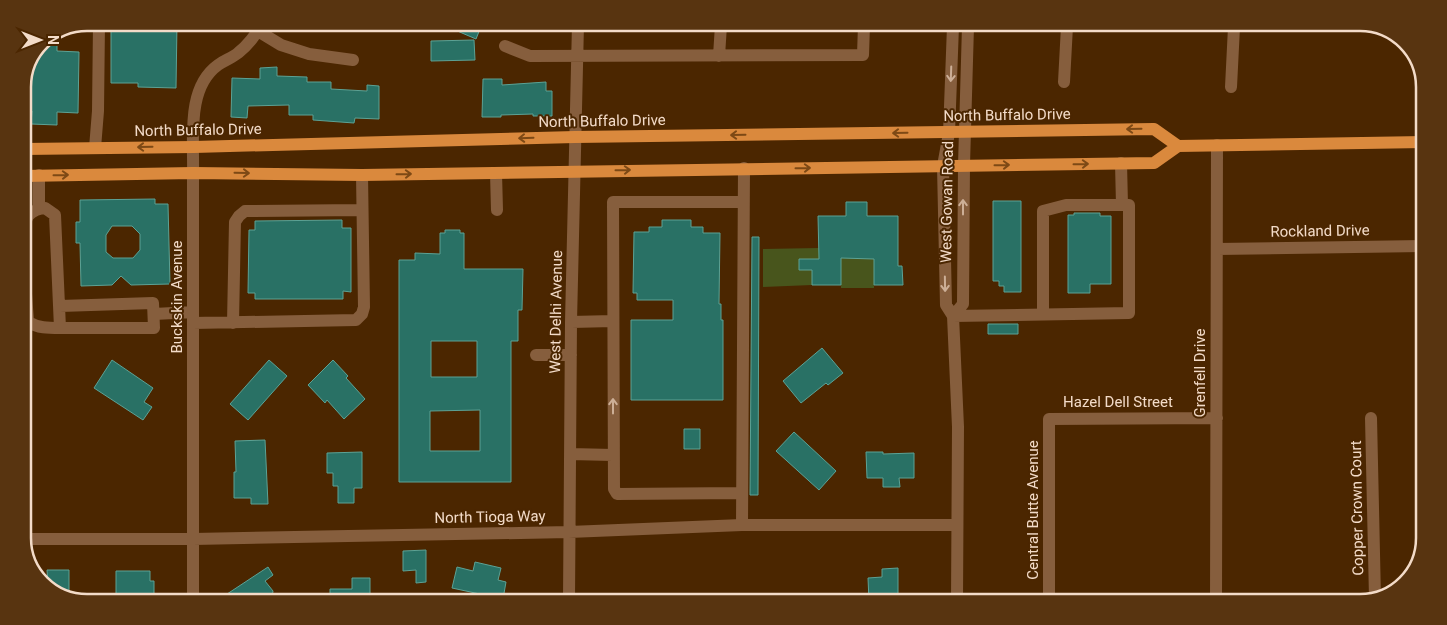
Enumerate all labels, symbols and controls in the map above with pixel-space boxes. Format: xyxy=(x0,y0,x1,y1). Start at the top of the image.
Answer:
north arrow xyxy=(15,15,65,65)
text: N xyxy=(45,35,61,45)
one-way arrow xyxy=(946,66,956,82)
street label: North Buffalo Drive xyxy=(943,105,1071,125)
street label: North Buffalo Drive xyxy=(538,111,666,131)
street label: North Buffalo Drive xyxy=(134,120,262,140)
one-way arrow xyxy=(1126,125,1142,134)
one-way arrow xyxy=(893,128,909,138)
one-way arrow xyxy=(730,131,746,140)
one-way arrow xyxy=(519,133,535,143)
street label: West Gowan Road xyxy=(937,141,957,263)
one-way arrow xyxy=(137,143,153,152)
one-way arrow xyxy=(1072,159,1089,169)
one-way arrow xyxy=(994,160,1010,170)
one-way arrow xyxy=(795,163,811,172)
one-way arrow xyxy=(614,165,631,175)
one-way arrow xyxy=(234,169,250,178)
one-way arrow xyxy=(396,169,412,179)
one-way arrow xyxy=(52,170,68,180)
one-way arrow xyxy=(958,199,968,215)
street label: Rockland Drive xyxy=(1270,221,1370,241)
street label: Buckskin Avenue xyxy=(168,240,186,354)
street label: West Delhi Avenue xyxy=(546,250,566,374)
one-way arrow xyxy=(940,276,950,292)
street label: Grenfell Drive xyxy=(1191,328,1209,418)
street label: Hazel Dell Street xyxy=(1063,393,1173,411)
one-way arrow xyxy=(608,398,618,414)
street label: Central Butte Avenue xyxy=(1024,440,1042,580)
street label: Copper Crown Court xyxy=(1347,440,1367,576)
street label: North Tioga Way xyxy=(434,507,546,527)

